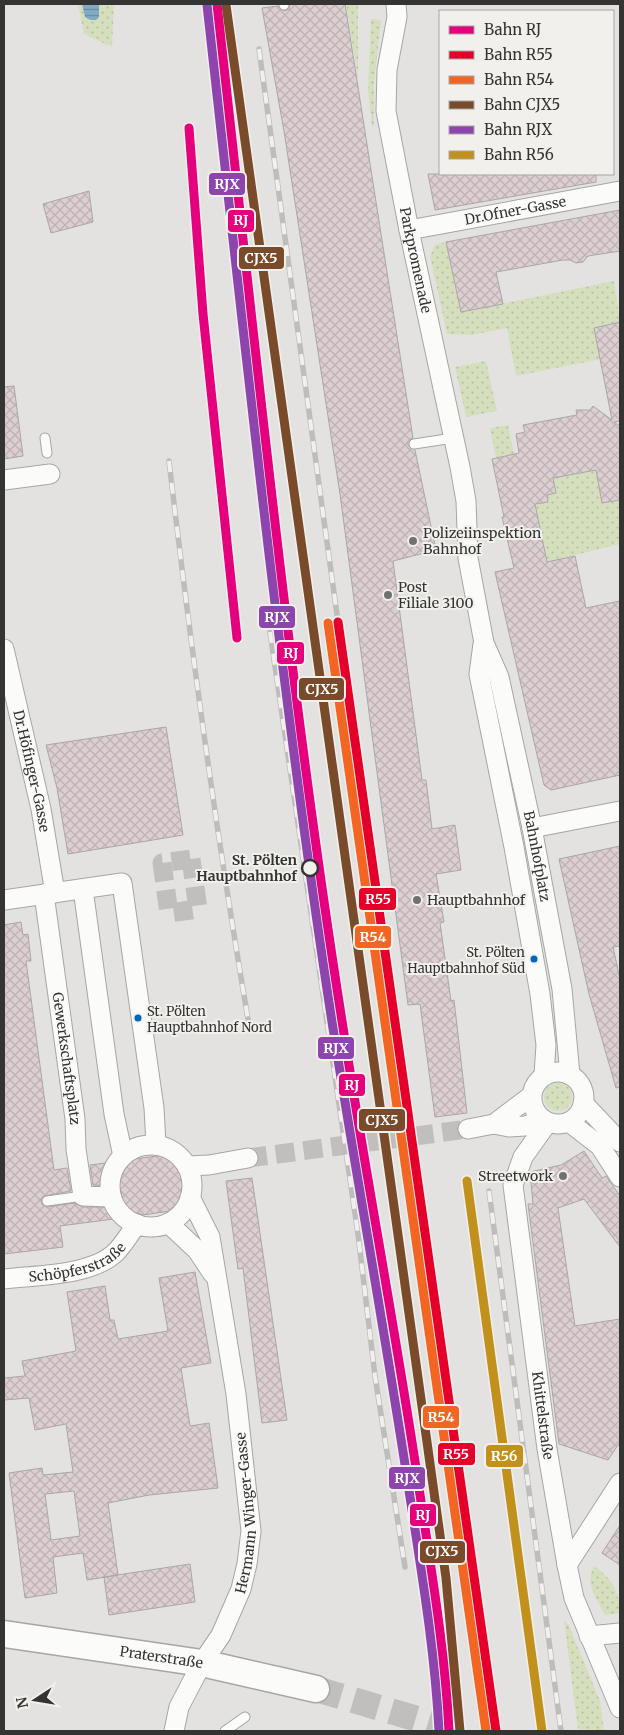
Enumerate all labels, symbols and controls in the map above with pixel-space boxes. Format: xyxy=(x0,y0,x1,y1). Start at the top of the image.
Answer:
legend xyxy=(439,10,614,175)
text: Bahn RJ xyxy=(484,20,542,39)
text: Bahn R55 xyxy=(484,45,553,64)
text: Bahn R54 xyxy=(484,70,554,89)
text: Bahn CJX5 xyxy=(484,95,560,114)
text: Bahn RJX xyxy=(484,120,552,139)
text: Bahn R56 xyxy=(484,145,554,164)
line badge: RJX xyxy=(208,172,246,196)
text: RJX xyxy=(214,175,241,193)
street label: Dr.Ofner-Gasse xyxy=(463,192,567,229)
street label: Parkpromenade xyxy=(396,206,436,315)
line badge: RJ xyxy=(227,209,255,233)
text: RJ xyxy=(233,211,249,229)
line badge: CJX5 xyxy=(238,246,285,270)
text: CJX5 xyxy=(245,249,277,267)
place label: Polizeiinspektion Bahnhof xyxy=(423,524,541,558)
marker: Polizeiinspektion Bahnhof xyxy=(407,535,419,547)
place label: Post Filiale 3100 xyxy=(398,578,474,612)
marker: Post Filiale 3100 xyxy=(382,589,394,601)
line badge: RJX xyxy=(258,605,296,629)
text: RJX xyxy=(264,608,291,626)
line badge: RJ xyxy=(276,641,305,665)
text: RJ xyxy=(283,644,299,662)
line badge: CJX5 xyxy=(298,677,345,701)
text: CJX5 xyxy=(306,680,338,698)
street label: Dr.Höfinger-Gasse xyxy=(9,708,54,833)
street label: Bahnhofplatz xyxy=(520,809,555,903)
place label: St. Pölten Hauptbahnhof xyxy=(196,851,297,885)
marker: St. Pölten Hauptbahnhof xyxy=(301,859,319,877)
line badge: R55 xyxy=(358,887,397,911)
text: R55 xyxy=(365,890,391,908)
place label: Hauptbahnhof xyxy=(427,891,526,909)
marker: Hauptbahnhof xyxy=(411,894,423,906)
line badge: R54 xyxy=(354,925,392,949)
text: R54 xyxy=(360,928,387,946)
place label: St. Pölten Hauptbahnhof Süd xyxy=(407,944,525,977)
marker: St. Pölten Hauptbahnhof Süd xyxy=(529,954,539,964)
street label: Gewerkschaftsplatz xyxy=(49,991,84,1125)
place label: St. Pölten Hauptbahnhof Nord xyxy=(147,1003,272,1036)
marker: St. Pölten Hauptbahnhof Nord xyxy=(133,1013,143,1023)
line badge: RJX xyxy=(317,1036,355,1060)
text: RJX xyxy=(323,1039,350,1057)
line badge: RJ xyxy=(338,1073,366,1097)
text: RJ xyxy=(344,1076,360,1094)
line badge: CJX5 xyxy=(358,1108,406,1132)
text: CJX5 xyxy=(366,1111,398,1129)
place label: Streetwork xyxy=(478,1167,553,1185)
marker: Streetwork xyxy=(557,1170,569,1182)
street label: Schöpferstraße xyxy=(28,1239,130,1286)
street label: Khittelstraße xyxy=(528,1370,558,1461)
line badge: R54 xyxy=(422,1405,460,1429)
text: R54 xyxy=(428,1408,455,1426)
street label: Hermann Winger-Gasse xyxy=(231,1431,260,1596)
line badge: R55 xyxy=(437,1442,476,1466)
line badge: R56 xyxy=(485,1444,524,1468)
text: R55 xyxy=(443,1445,469,1463)
text: R56 xyxy=(491,1447,518,1465)
line badge: RJX xyxy=(388,1466,426,1490)
text: RJX xyxy=(394,1469,421,1487)
line badge: RJ xyxy=(409,1503,437,1527)
text: RJ xyxy=(415,1506,431,1524)
line badge: CJX5 xyxy=(419,1540,466,1564)
text: CJX5 xyxy=(426,1542,458,1560)
street label: Praterstraße xyxy=(118,1642,204,1672)
north arrow xyxy=(10,1675,60,1725)
text: N xyxy=(12,1695,32,1710)

